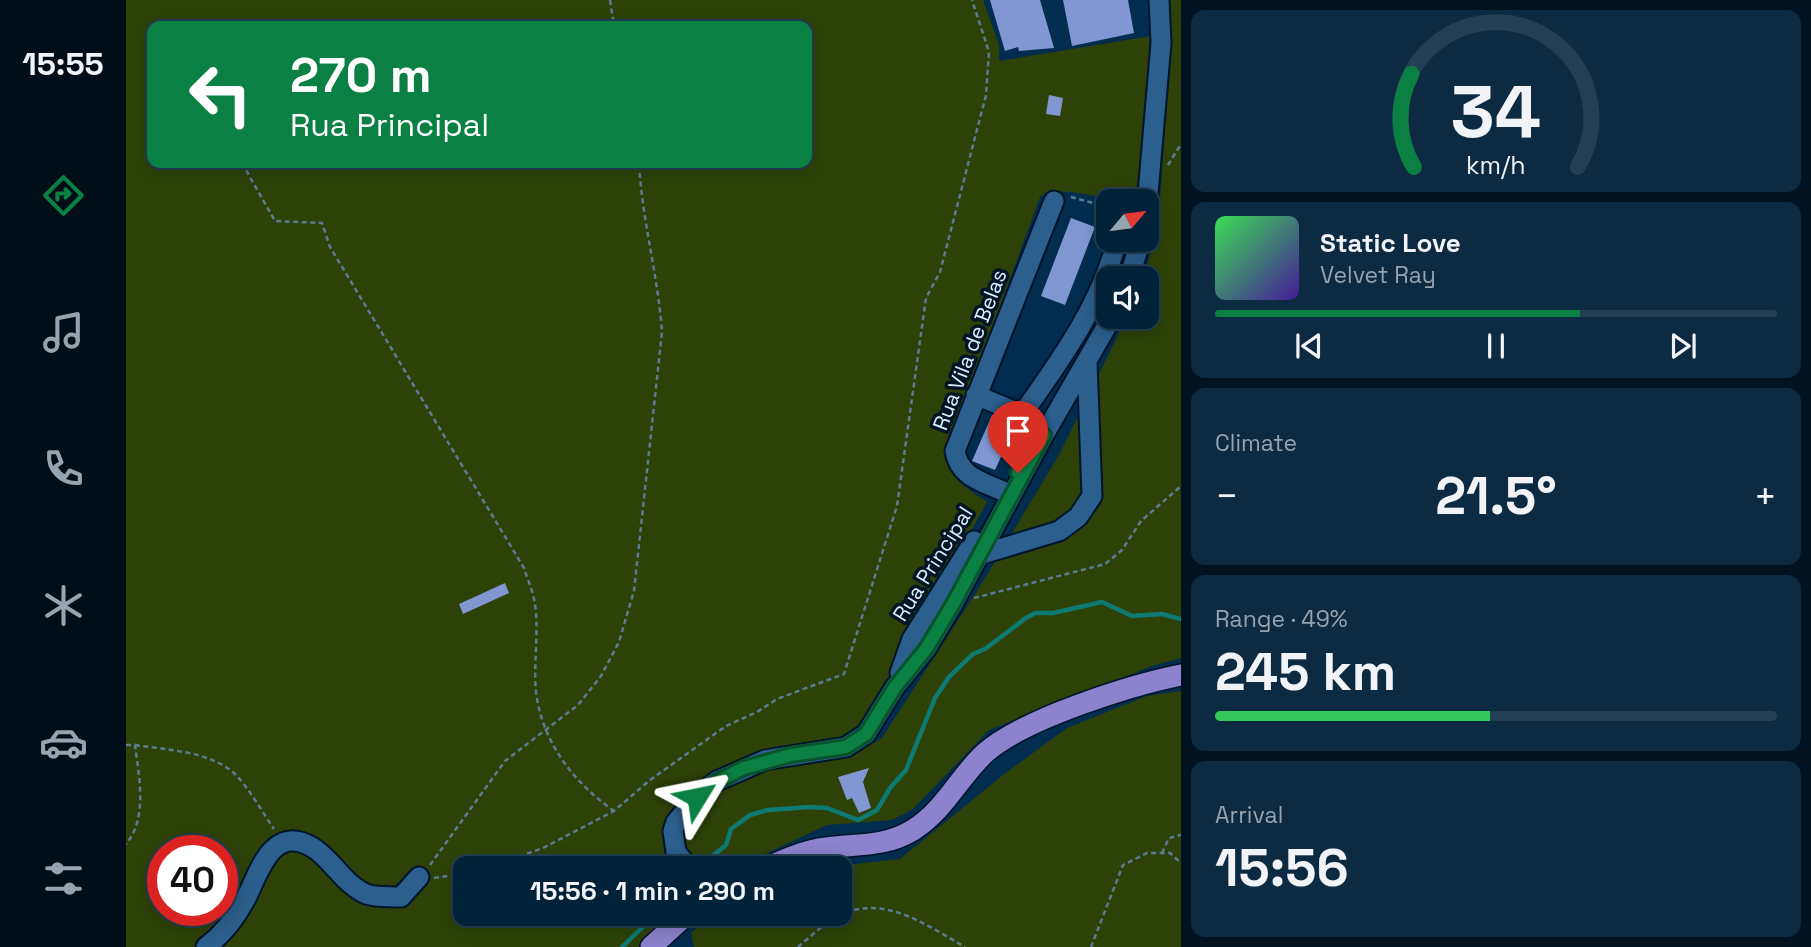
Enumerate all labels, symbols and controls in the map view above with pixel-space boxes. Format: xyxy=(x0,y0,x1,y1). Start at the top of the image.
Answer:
text: 15:55 xyxy=(22,44,104,84)
text: 270 m xyxy=(290,44,432,106)
icon: left xyxy=(175,49,266,140)
text: 34 xyxy=(1451,65,1541,158)
text: Rua Principal xyxy=(290,105,489,145)
text: km/h xyxy=(1466,149,1526,181)
icon: directions xyxy=(39,171,88,220)
north arrow xyxy=(1096,189,1158,252)
map controls xyxy=(1096,189,1159,329)
text: Static Love xyxy=(1320,226,1461,260)
text: Velvet Ray xyxy=(1320,260,1436,290)
street label: Rua Vila de Belas xyxy=(926,266,1013,434)
button: sound xyxy=(1096,266,1159,329)
icon: music xyxy=(39,308,88,357)
icon: previous xyxy=(1290,327,1328,365)
icon: pause xyxy=(1477,327,1515,365)
icon: next xyxy=(1664,327,1702,365)
pin xyxy=(988,401,1048,473)
icon: arrive xyxy=(999,412,1037,450)
text: Climate xyxy=(1215,428,1297,458)
icon: phone xyxy=(39,444,88,493)
text: 21.5° xyxy=(1435,463,1557,529)
text: − xyxy=(1215,472,1239,520)
text: + xyxy=(1753,472,1777,520)
street label: Rua Principal xyxy=(887,501,979,626)
icon: climate xyxy=(39,581,88,630)
text: Range · 49% xyxy=(1215,604,1348,634)
text: 245 km xyxy=(1215,639,1396,705)
icon: car xyxy=(39,718,88,767)
position arrow xyxy=(660,760,734,834)
text: Arrival xyxy=(1215,800,1283,830)
speed limit sign: 40 xyxy=(147,835,238,926)
text: 15:56 xyxy=(1215,835,1349,901)
icon: filters xyxy=(39,854,88,903)
text: 15:56 · 1 min · 290 m xyxy=(530,874,775,908)

